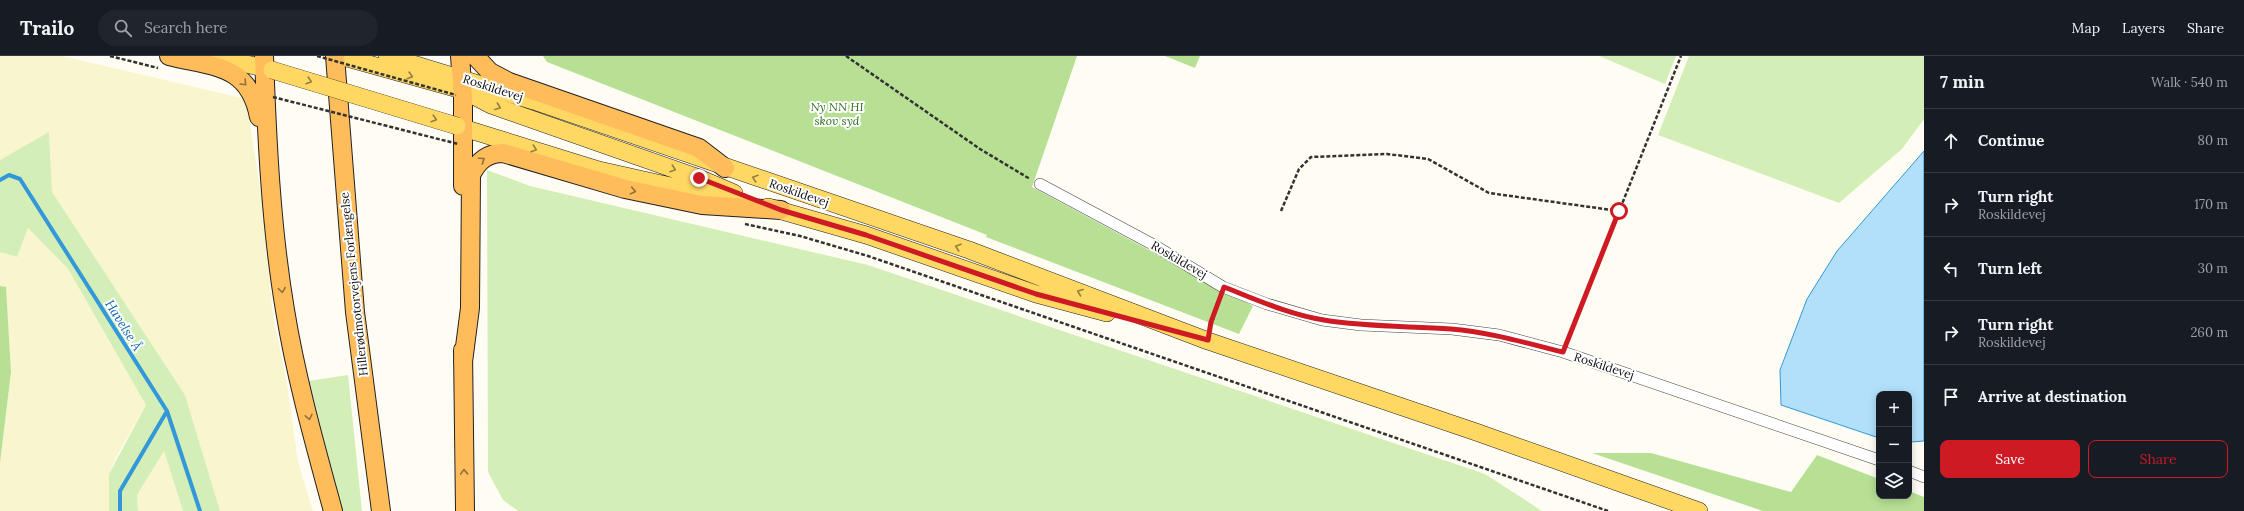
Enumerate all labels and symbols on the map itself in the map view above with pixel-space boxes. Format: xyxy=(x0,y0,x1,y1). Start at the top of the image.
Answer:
one-way arrow xyxy=(406,71,413,80)
street label: Roskildevej xyxy=(461,71,525,104)
one-way arrow xyxy=(306,76,313,85)
one-way arrow xyxy=(240,78,247,86)
park label: Ny NN HI skov syd xyxy=(810,99,864,128)
one-way arrow xyxy=(494,102,501,110)
one-way arrow xyxy=(430,114,437,123)
one-way arrow xyxy=(531,144,538,153)
one-way arrow xyxy=(478,158,485,165)
one-way arrow xyxy=(669,164,676,172)
route end xyxy=(690,169,708,187)
one-way arrow xyxy=(752,175,759,183)
street label: Roskildevej xyxy=(767,175,831,210)
one-way arrow xyxy=(630,186,636,194)
street label: Hillerødmotorvejens Forlængelse xyxy=(336,191,371,377)
route start xyxy=(1610,202,1628,220)
street label: Roskildevej xyxy=(1148,237,1210,282)
one-way arrow xyxy=(954,243,961,252)
one-way arrow xyxy=(277,287,286,293)
one-way arrow xyxy=(1076,289,1083,297)
water label: Havelse Å xyxy=(101,297,146,355)
street label: Roskildevej xyxy=(1572,349,1636,382)
one-way arrow xyxy=(304,414,312,421)
one-way arrow xyxy=(460,469,468,475)

